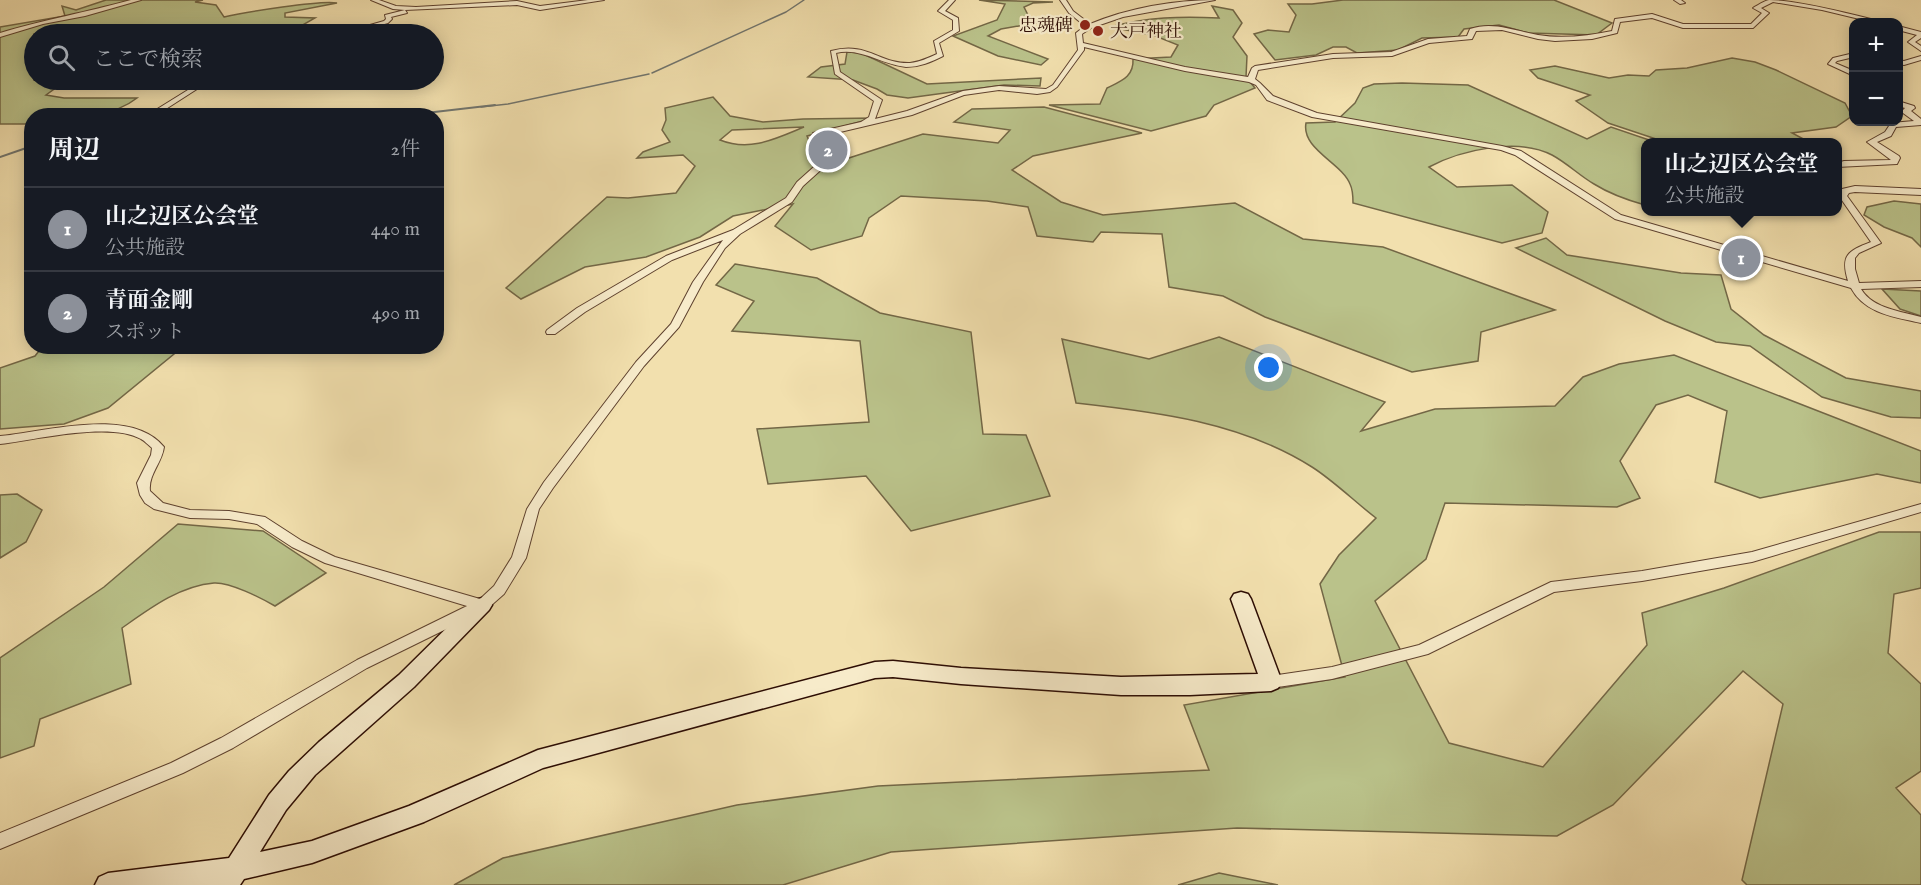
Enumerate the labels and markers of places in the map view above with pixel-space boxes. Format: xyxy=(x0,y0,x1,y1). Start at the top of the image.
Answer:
place label: 忠魂碑 xyxy=(1019,15,1073,38)
marker: 忠魂碑 xyxy=(1078,18,1092,32)
place label: 大戸神社 xyxy=(1110,21,1182,44)
marker: 大戸神社 xyxy=(1091,24,1105,38)
pin: 2 xyxy=(808,128,848,172)
pin: 1 xyxy=(1722,236,1760,280)

